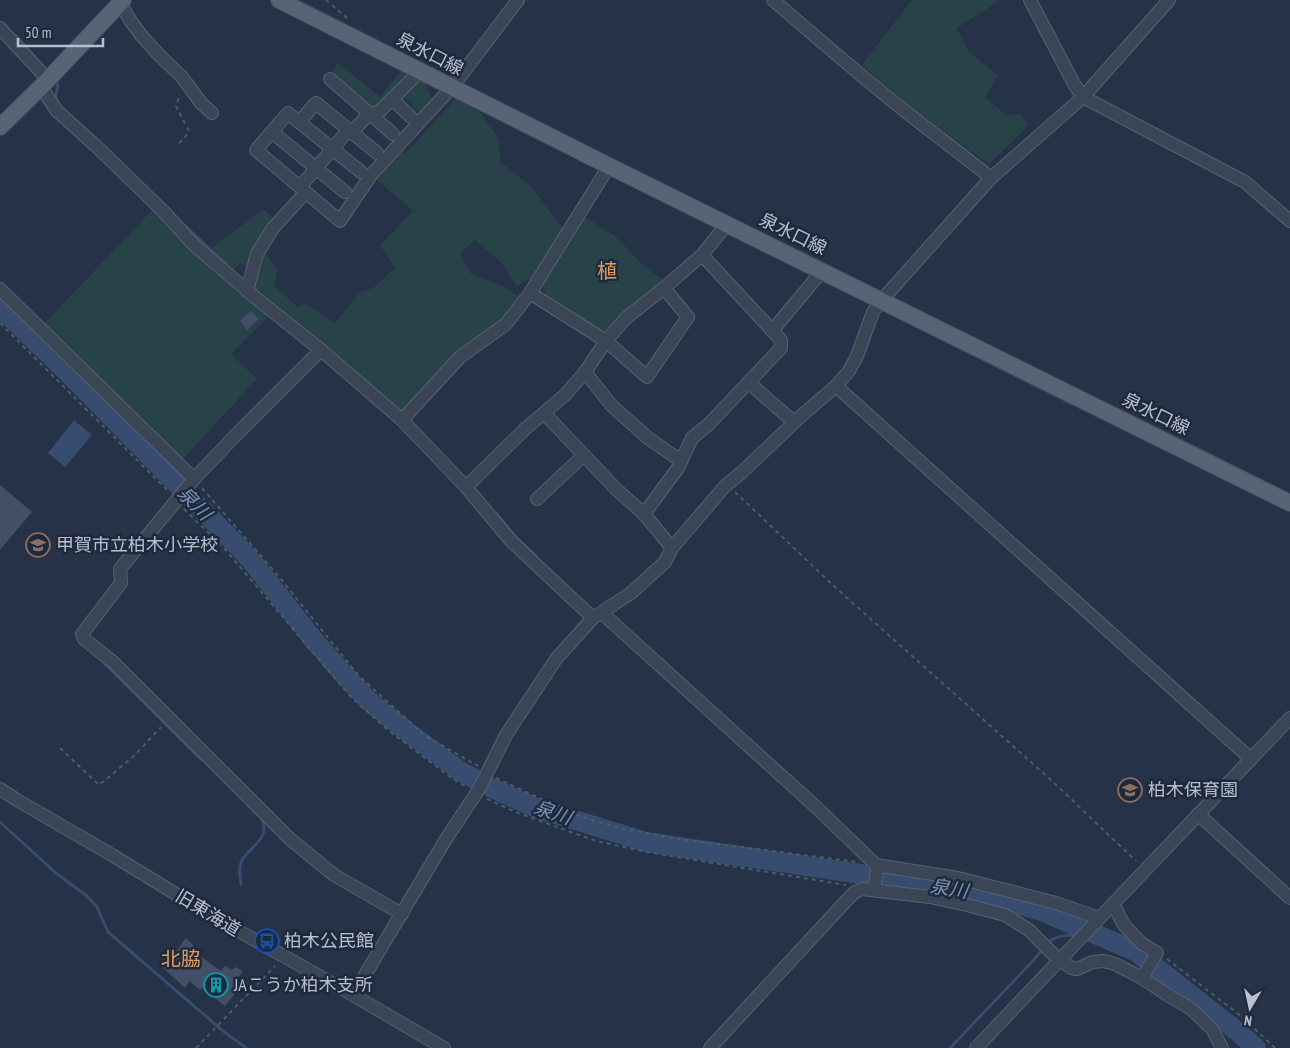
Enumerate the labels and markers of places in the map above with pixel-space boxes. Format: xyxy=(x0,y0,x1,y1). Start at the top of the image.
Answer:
school or university icon: 甲賀市立柏木小学校 xyxy=(25,532,51,558)
place label: 甲賀市立柏木小学校 xyxy=(56,533,218,556)
school or university icon: 柏木保育園 xyxy=(1117,777,1143,803)
place label: 柏木保育園 xyxy=(1148,778,1238,801)
bus stop icon: 柏木公民館 xyxy=(254,928,280,954)
place label: 柏木公民館 xyxy=(284,929,374,952)
building icon: JAこうか柏木支所 xyxy=(203,972,229,998)
place label: JAこうか柏木支所 xyxy=(233,973,373,996)

